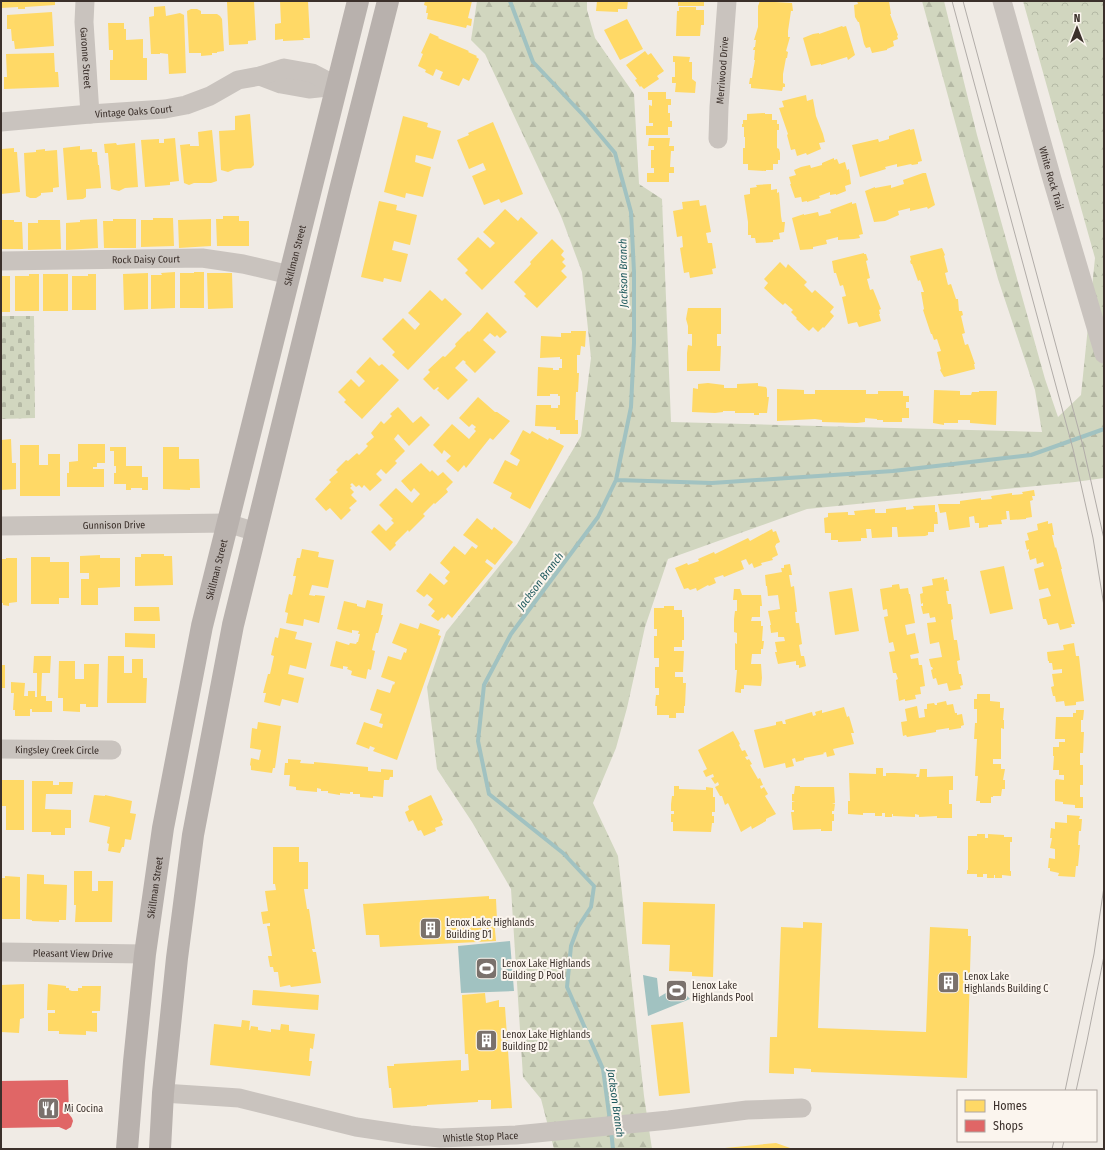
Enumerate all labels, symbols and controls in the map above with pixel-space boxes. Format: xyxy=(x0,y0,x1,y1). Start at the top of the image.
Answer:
north arrow xyxy=(1057,8,1097,48)
text: N xyxy=(1074,12,1080,25)
street label: Garonne Street xyxy=(77,27,93,90)
street label: Merriwood Drive xyxy=(714,36,731,104)
street label: Vintage Oaks Court xyxy=(95,103,174,121)
street label: White Rock Trail xyxy=(1036,145,1066,212)
street label: Skillman Street xyxy=(282,223,309,287)
water label: Jackson Branch xyxy=(616,238,631,309)
street label: Rock Daisy Court xyxy=(112,253,181,266)
street label: Gunnison Drive xyxy=(83,519,145,532)
street label: Skillman Street xyxy=(204,537,231,602)
water label: Jackson Branch xyxy=(514,550,567,614)
street label: Kingsley Creek Circle xyxy=(15,744,99,757)
street label: Skillman Street xyxy=(145,855,166,919)
building icon: Lenox Lake Highlands Building D1 xyxy=(417,915,443,941)
place label: Lenox Lake Highlands Building D1 xyxy=(446,917,534,941)
street label: Pleasant View Drive xyxy=(33,947,113,961)
sports icon: Lenox Lake Highlands Building D Pool xyxy=(473,956,499,982)
place label: Lenox Lake Highlands Building D Pool xyxy=(502,958,590,982)
building icon: Lenox Lake Highlands Building C xyxy=(936,969,962,995)
place label: Lenox Lake Highlands Building C xyxy=(964,971,1048,995)
sports icon: Lenox Lake Highlands Pool xyxy=(663,978,689,1004)
place label: Lenox Lake Highlands Pool xyxy=(692,980,754,1004)
building icon: Lenox Lake Highlands Building D2 xyxy=(473,1027,499,1053)
place label: Lenox Lake Highlands Building D2 xyxy=(502,1029,590,1053)
water label: Jackson Branch xyxy=(604,1067,627,1138)
legend xyxy=(957,1090,1097,1142)
restaurant icon: Mi Cocina xyxy=(36,1095,62,1121)
text: Homes xyxy=(993,1099,1027,1113)
place label: Mi Cocina xyxy=(64,1103,103,1115)
text: Shops xyxy=(993,1119,1023,1133)
street label: Whistle Stop Place xyxy=(443,1130,519,1145)

